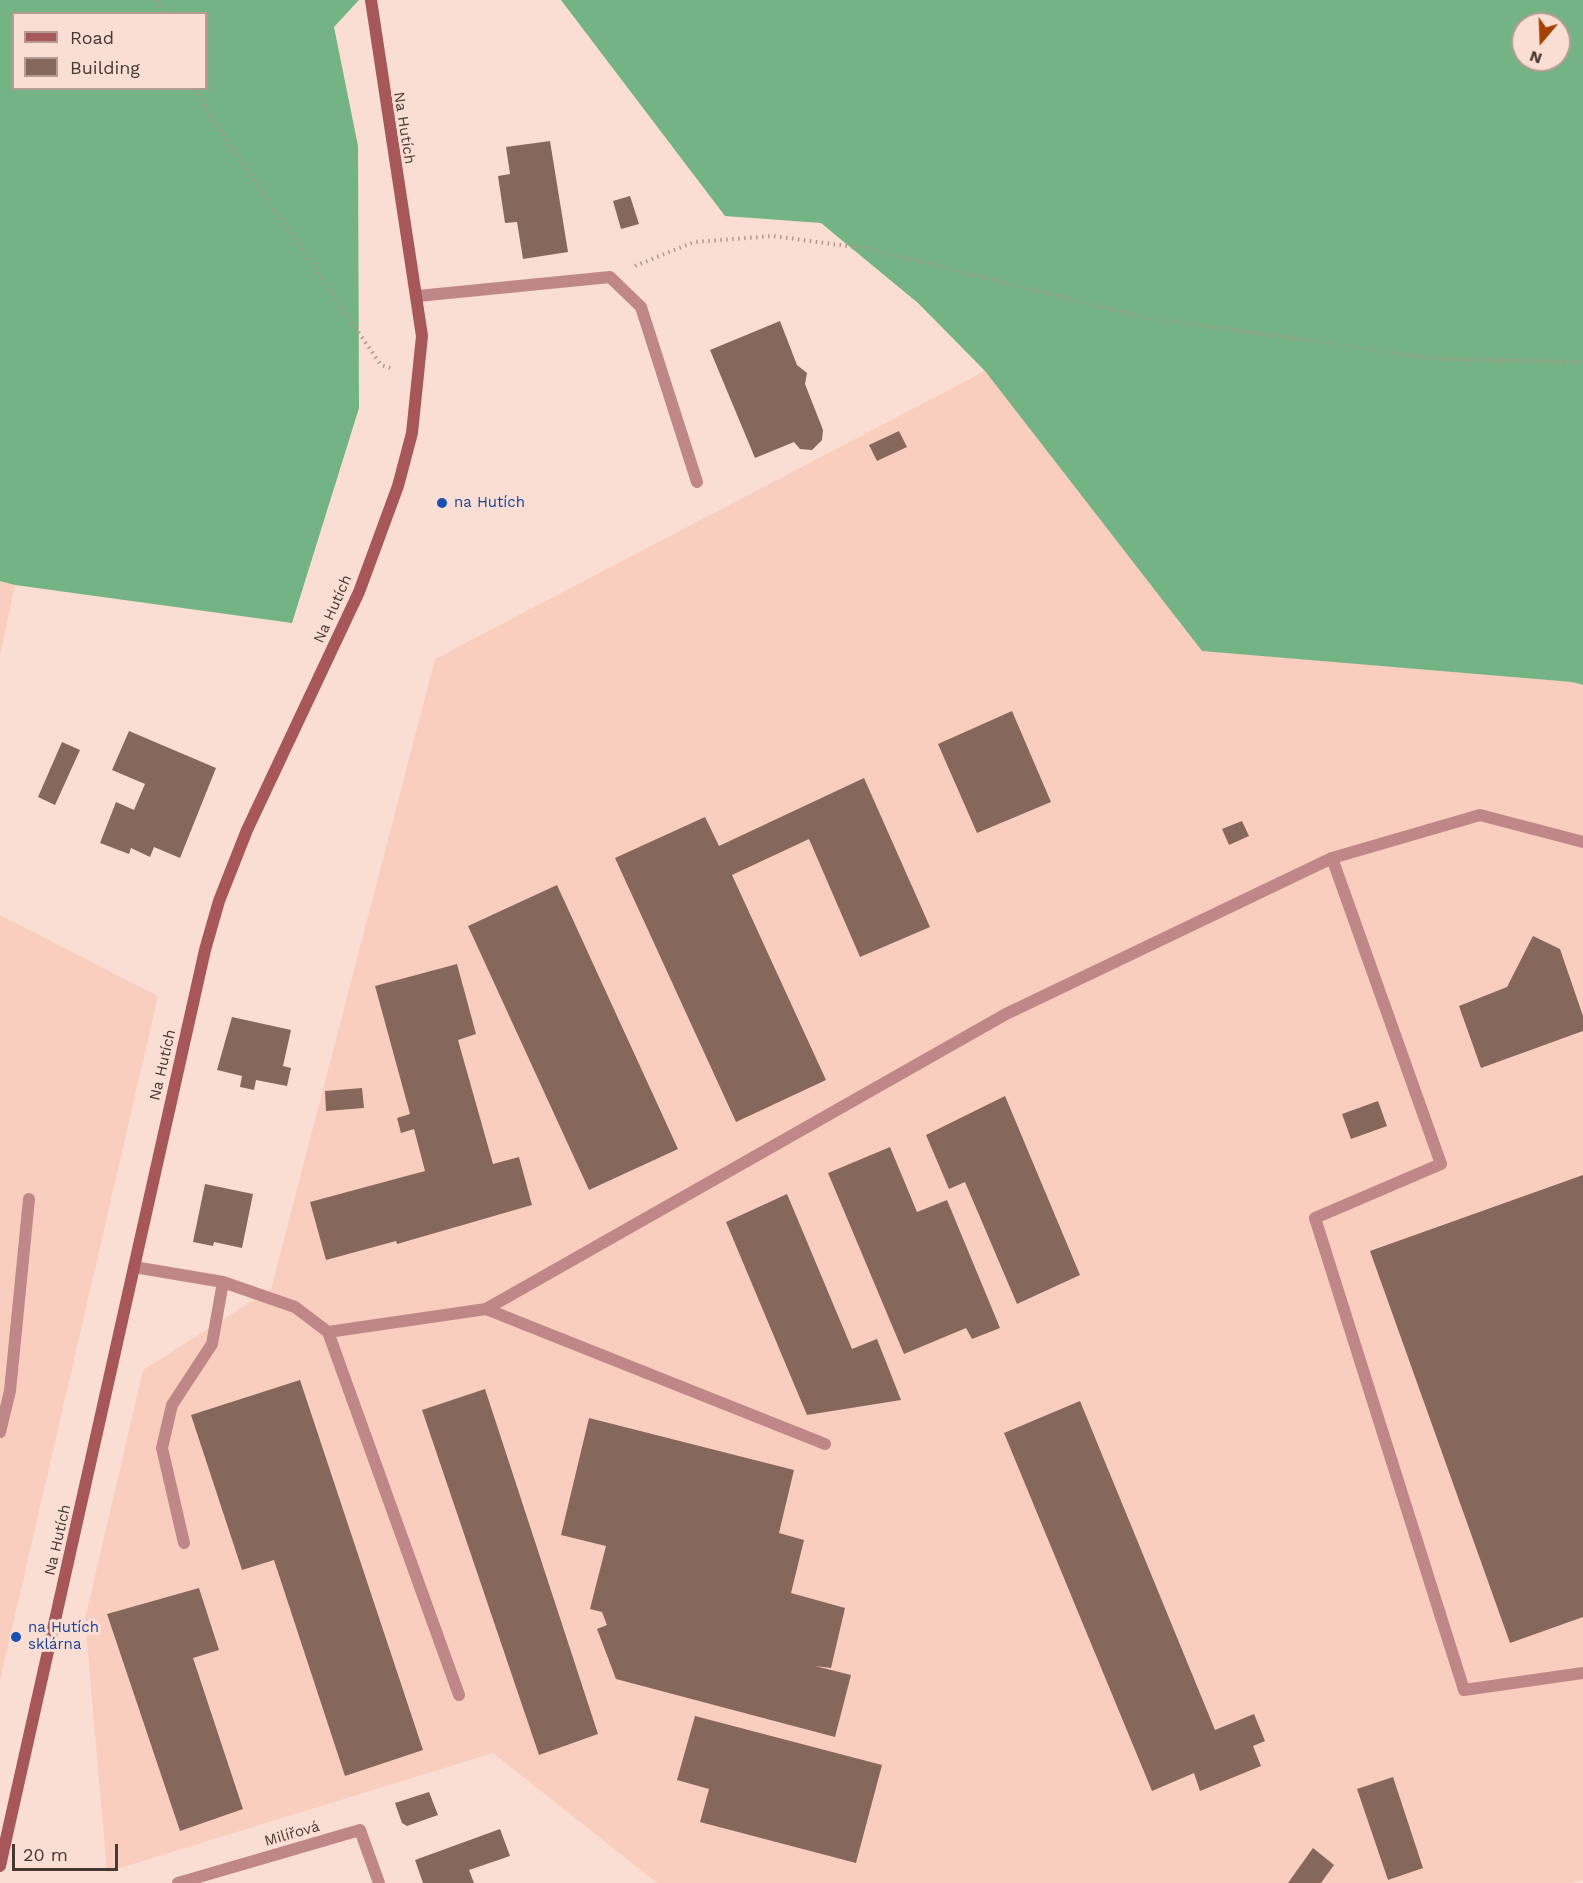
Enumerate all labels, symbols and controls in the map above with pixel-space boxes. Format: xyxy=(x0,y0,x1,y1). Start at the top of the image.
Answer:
legend xyxy=(12,12,207,90)
north arrow xyxy=(1511,12,1571,72)
text: Road xyxy=(70,27,114,48)
text: N xyxy=(1527,47,1544,69)
text: Building xyxy=(70,57,140,78)
street label: Na Hutích xyxy=(389,91,419,165)
place label: na Hutích xyxy=(454,494,525,512)
marker: na Hutích xyxy=(435,496,449,510)
street label: Na Hutích xyxy=(310,572,356,646)
street label: Na Hutích xyxy=(146,1028,180,1102)
street label: Na Hutích xyxy=(41,1503,75,1577)
place label: na Hutích sklárna xyxy=(28,1619,99,1654)
marker: na Hutích sklárna xyxy=(9,1630,23,1644)
street label: Milířová xyxy=(262,1818,322,1850)
scale bar xyxy=(15,1832,122,1870)
text: 20 m xyxy=(23,1844,68,1865)

